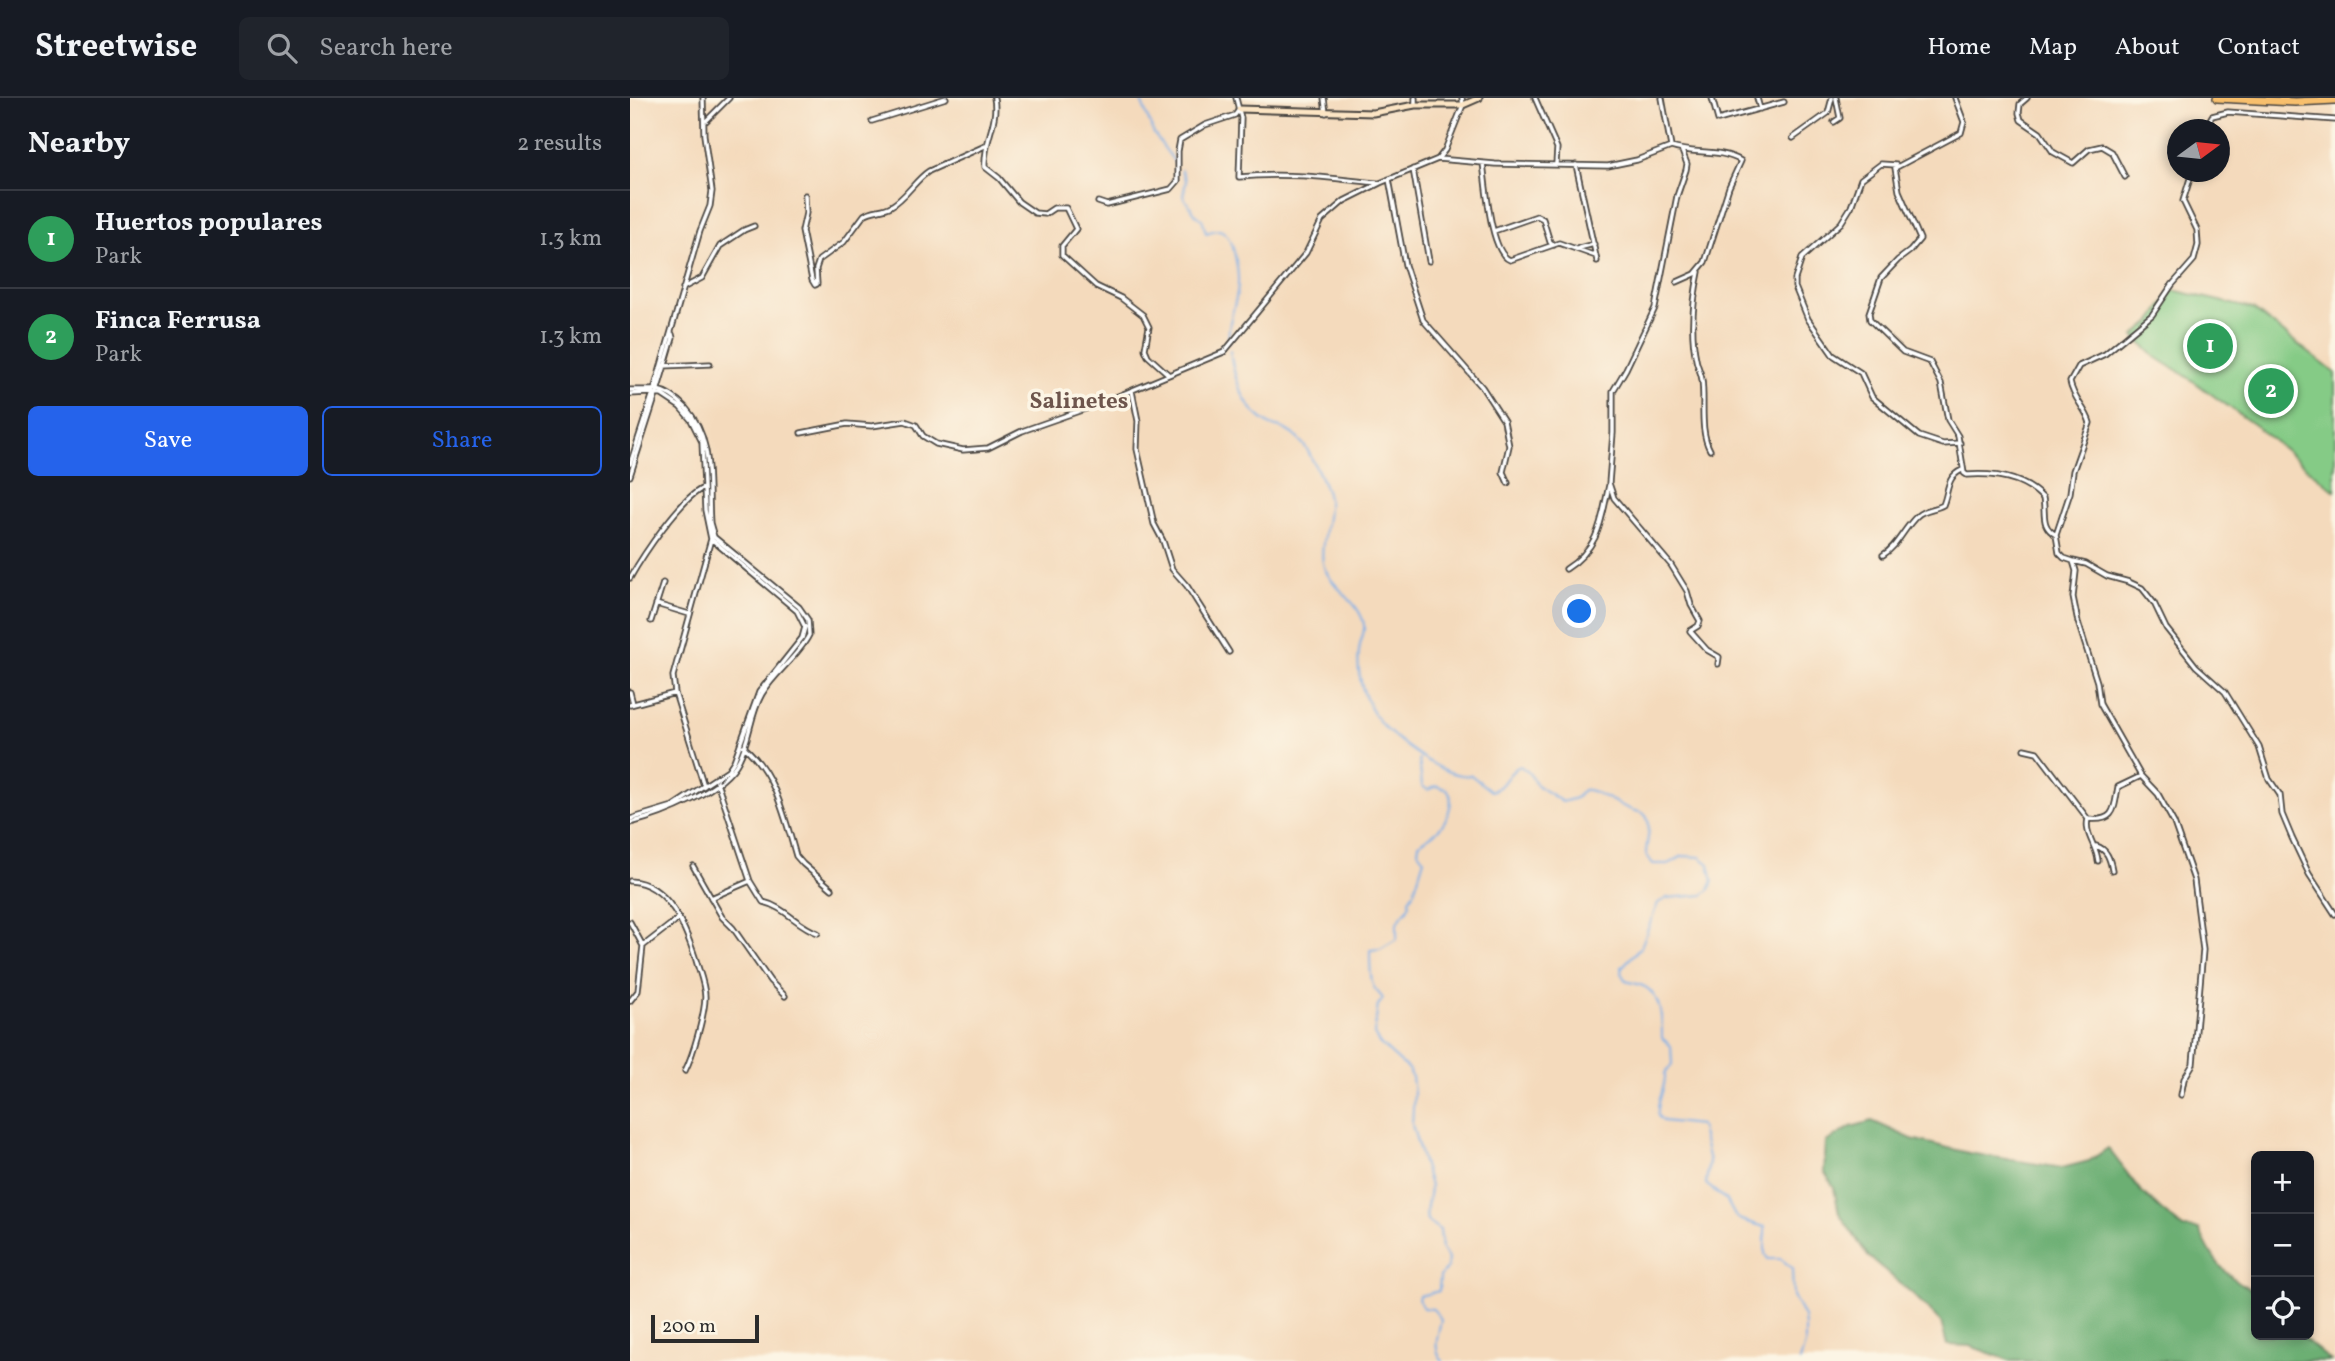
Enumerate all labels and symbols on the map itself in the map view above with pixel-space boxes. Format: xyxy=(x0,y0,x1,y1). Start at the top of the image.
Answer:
north arrow xyxy=(2167,119,2230,182)
pin: 1 xyxy=(2187,320,2233,372)
pin: 2 xyxy=(2248,365,2294,417)
district label: Salinetes xyxy=(1030,386,1128,418)
your location xyxy=(1562,594,1596,628)
scale bar xyxy=(651,1312,760,1344)

